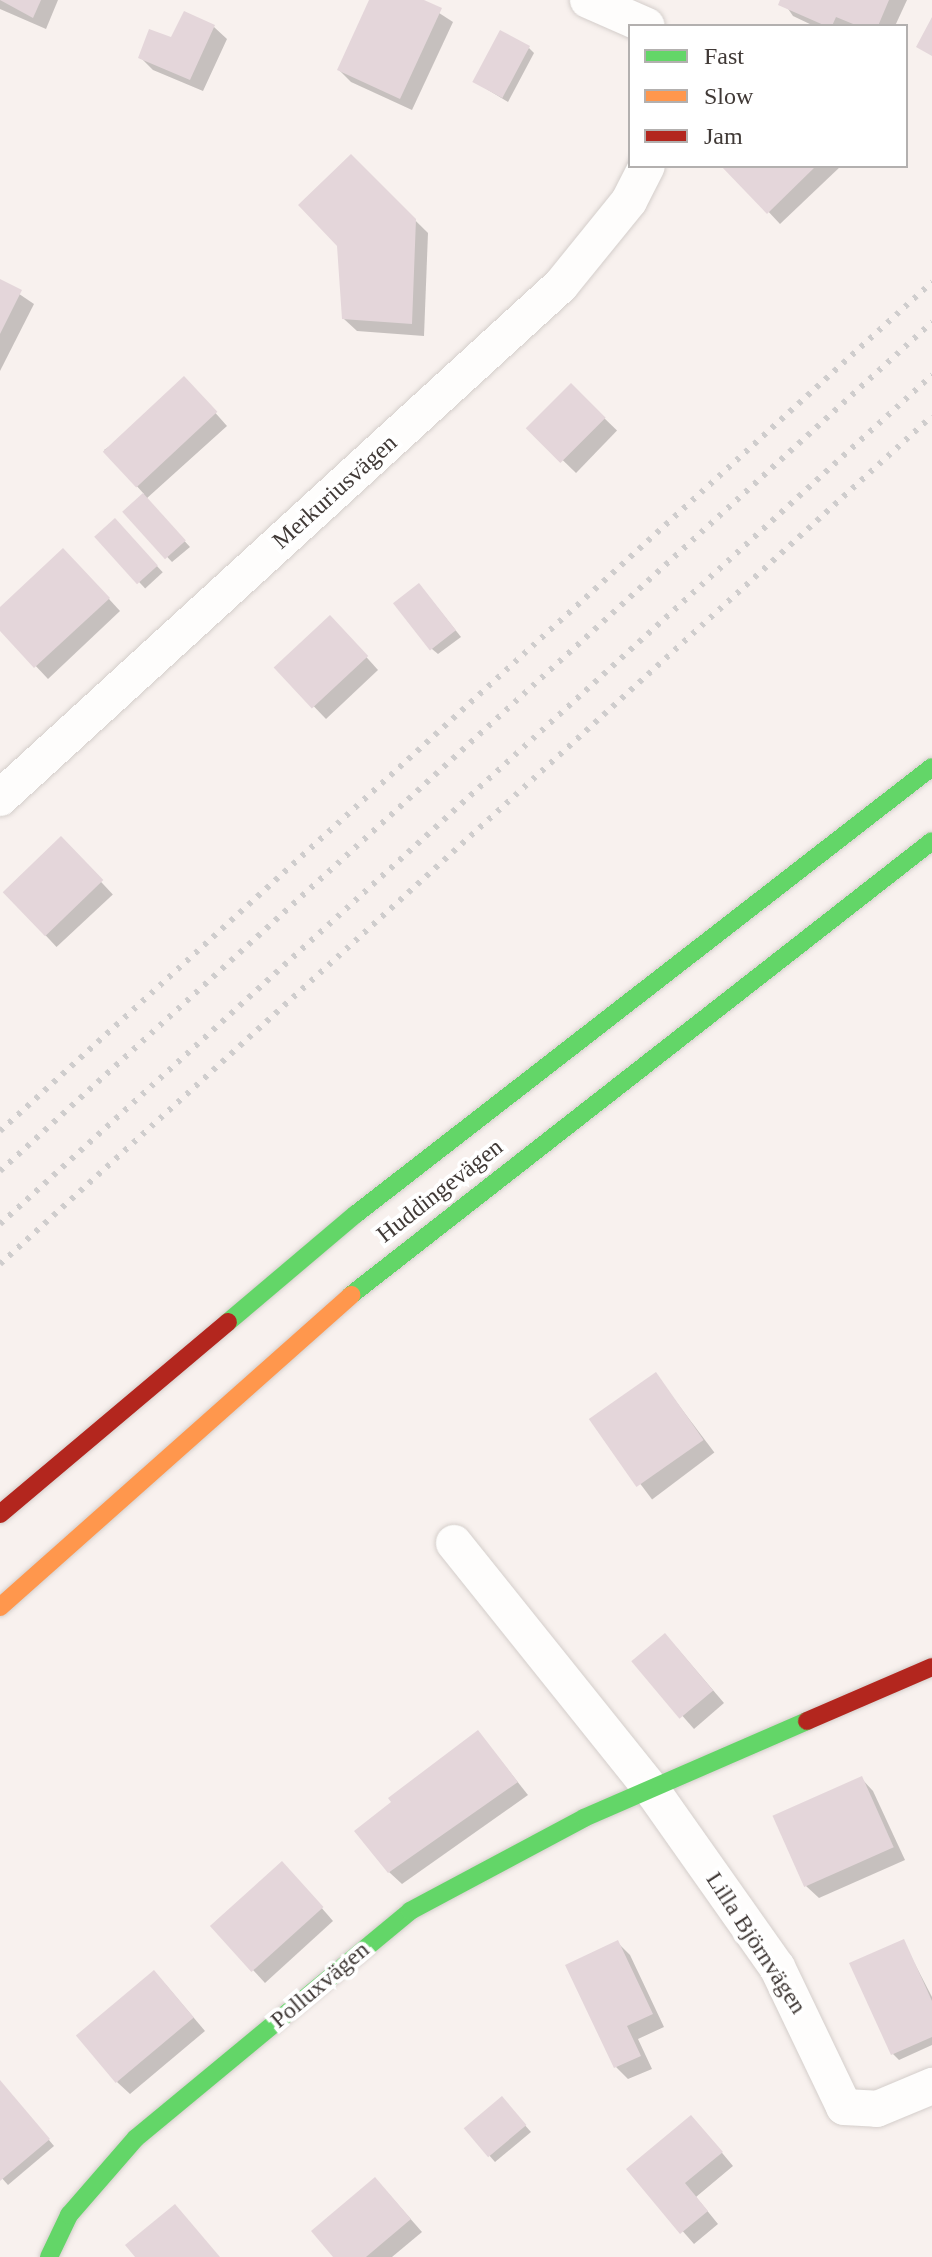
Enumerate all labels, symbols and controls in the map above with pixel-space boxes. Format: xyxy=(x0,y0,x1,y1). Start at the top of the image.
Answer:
legend xyxy=(628,24,908,168)
text: Fast xyxy=(704,43,744,69)
text: Slow xyxy=(704,83,753,109)
text: Jam xyxy=(704,123,743,149)
street label: Merkuriusvägen xyxy=(267,429,403,555)
street label: Huddingevägen xyxy=(371,1133,509,1249)
street label: Lilla Björnvägen xyxy=(699,1867,813,2019)
street label: Polluxvägen xyxy=(265,1935,375,2035)

